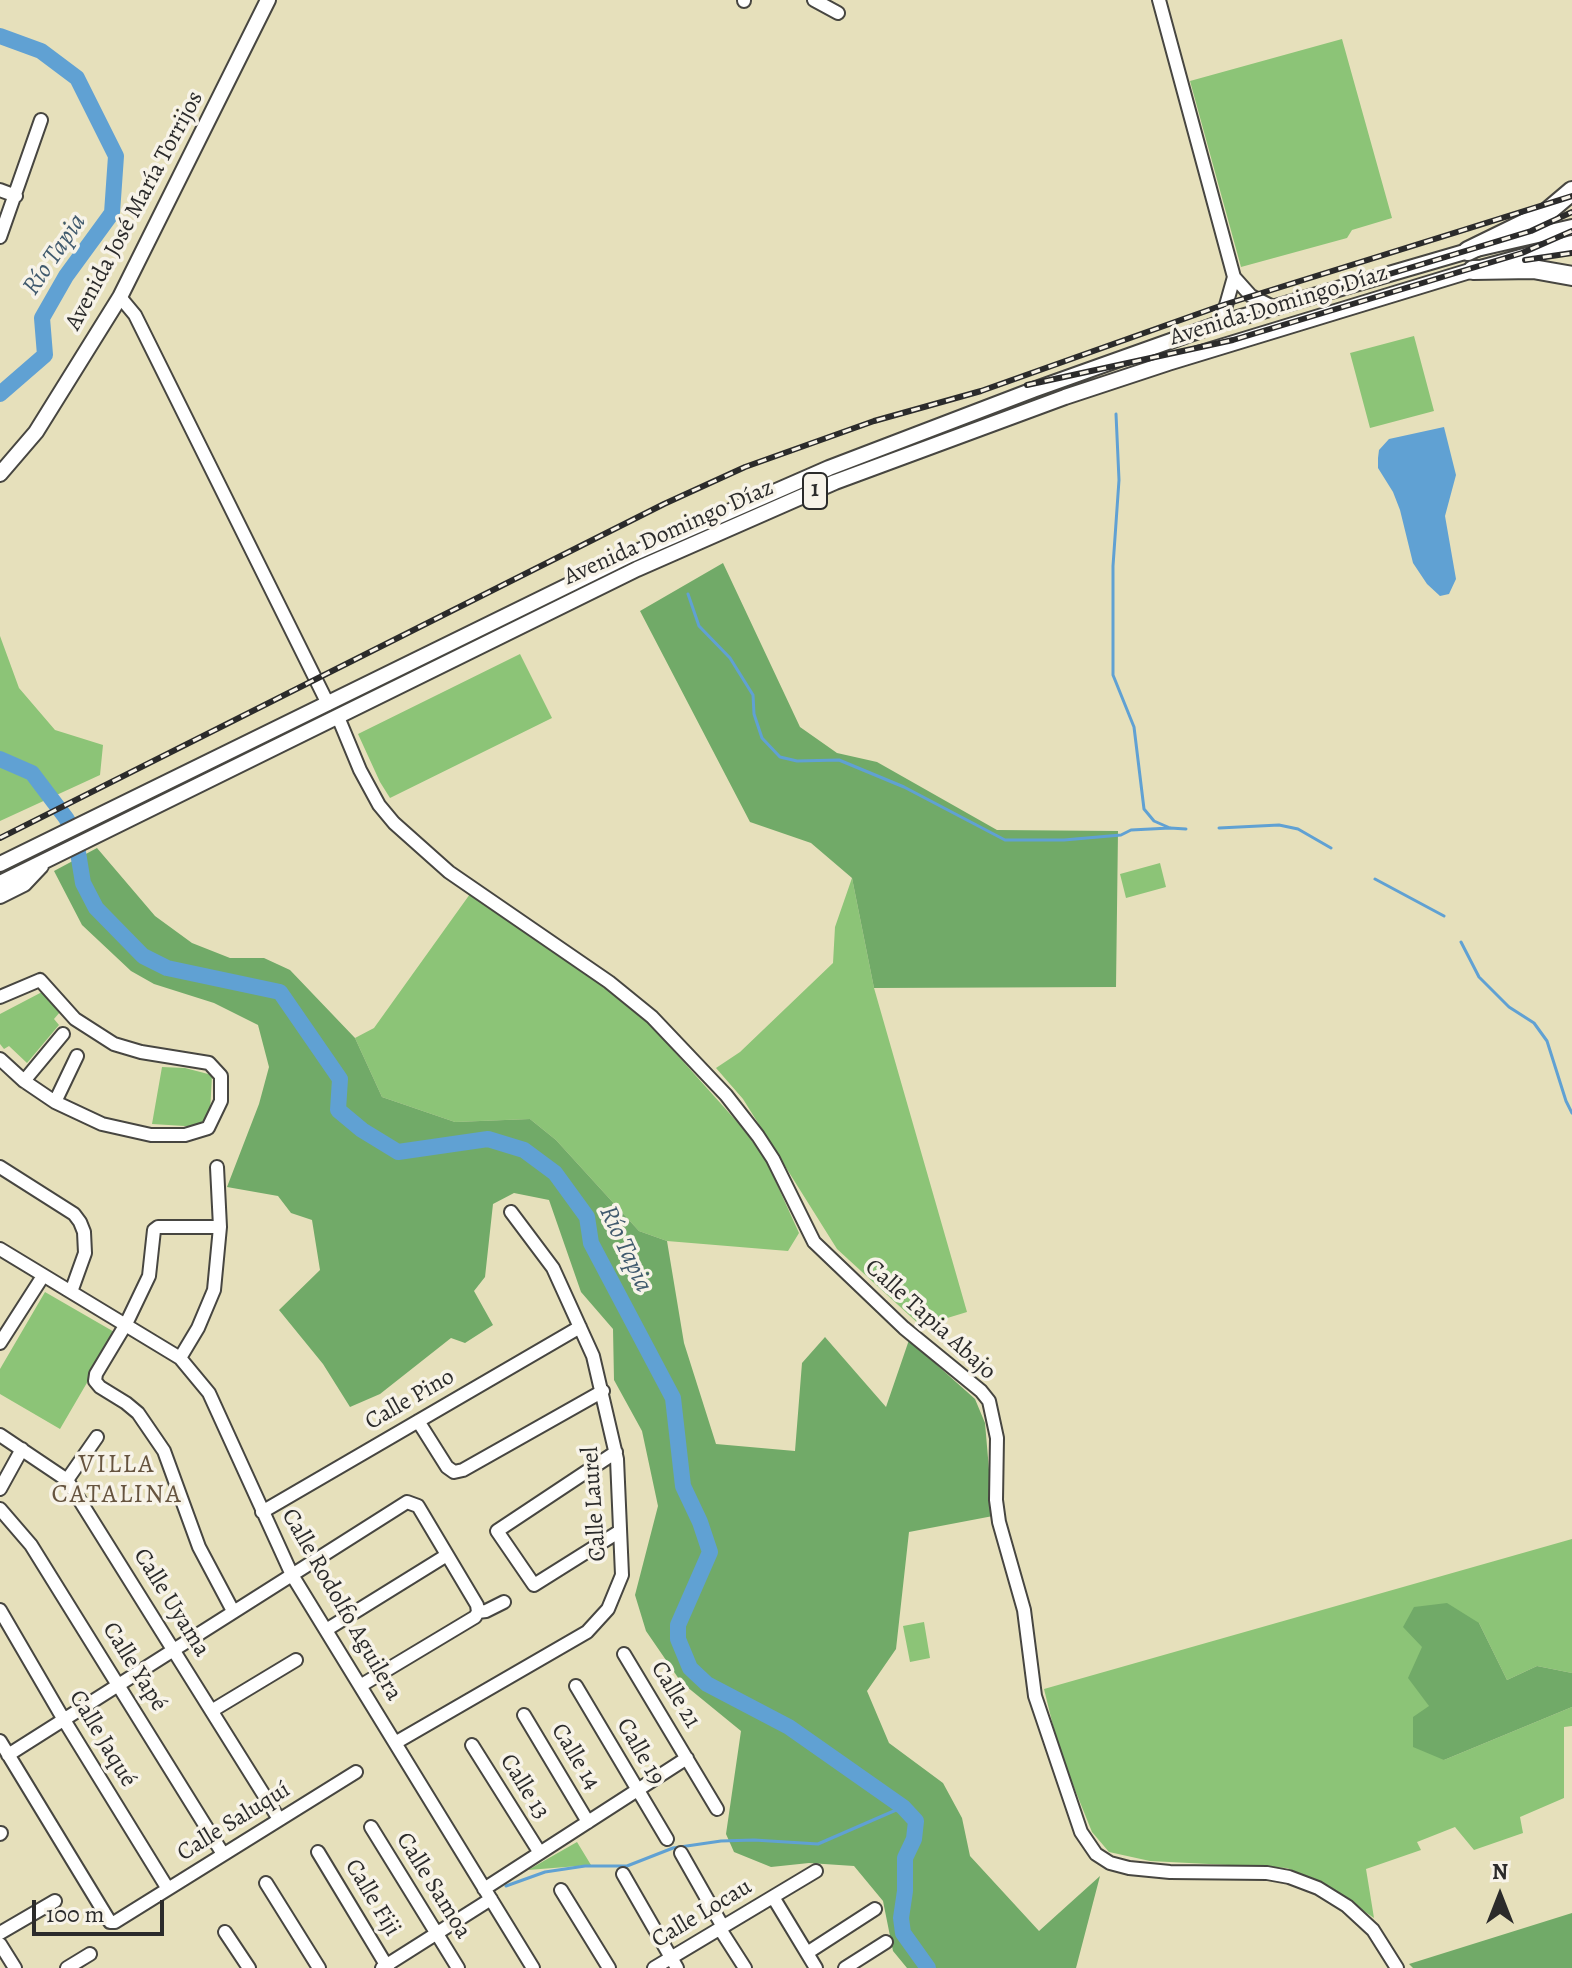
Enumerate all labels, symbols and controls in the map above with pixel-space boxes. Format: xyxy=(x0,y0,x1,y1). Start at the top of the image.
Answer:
street label: Avenida José María Torrijos xyxy=(60,86,210,336)
water label: Río Tapia xyxy=(16,208,94,302)
street label: Avenida Domingo Díaz xyxy=(1166,259,1392,353)
road number: 1 xyxy=(803,473,827,509)
street label: Avenida Domingo Díaz xyxy=(560,474,778,592)
water label: Río Tapia xyxy=(591,1201,659,1297)
street label: Calle Tapia Abajo xyxy=(858,1254,1002,1386)
street label: Calle Pino xyxy=(360,1363,460,1437)
street label: Calle Laurel xyxy=(577,1445,613,1563)
district label: VILLA CATALINA xyxy=(51,1450,183,1512)
street label: Calle Rodolfo Aguilera xyxy=(274,1504,408,1706)
street label: Calle Uyama xyxy=(126,1543,216,1663)
street label: Calle Yapé xyxy=(95,1617,173,1717)
street label: Calle 21 xyxy=(644,1656,706,1734)
street label: Calle Jaqué xyxy=(62,1685,142,1793)
street label: Calle 19 xyxy=(609,1713,671,1791)
street label: Calle 14 xyxy=(544,1719,606,1795)
street label: Calle 13 xyxy=(493,1749,555,1825)
street label: Calle Saluquí xyxy=(172,1776,296,1868)
street label: Calle Samoa xyxy=(389,1828,477,1944)
street label: Calle Fiji xyxy=(338,1854,406,1942)
north arrow xyxy=(1460,1856,1540,1936)
text: N xyxy=(1492,1857,1508,1887)
street label: Calle Locau xyxy=(647,1873,757,1955)
scale bar xyxy=(36,1884,168,1934)
text: 100 m xyxy=(46,1898,105,1930)

